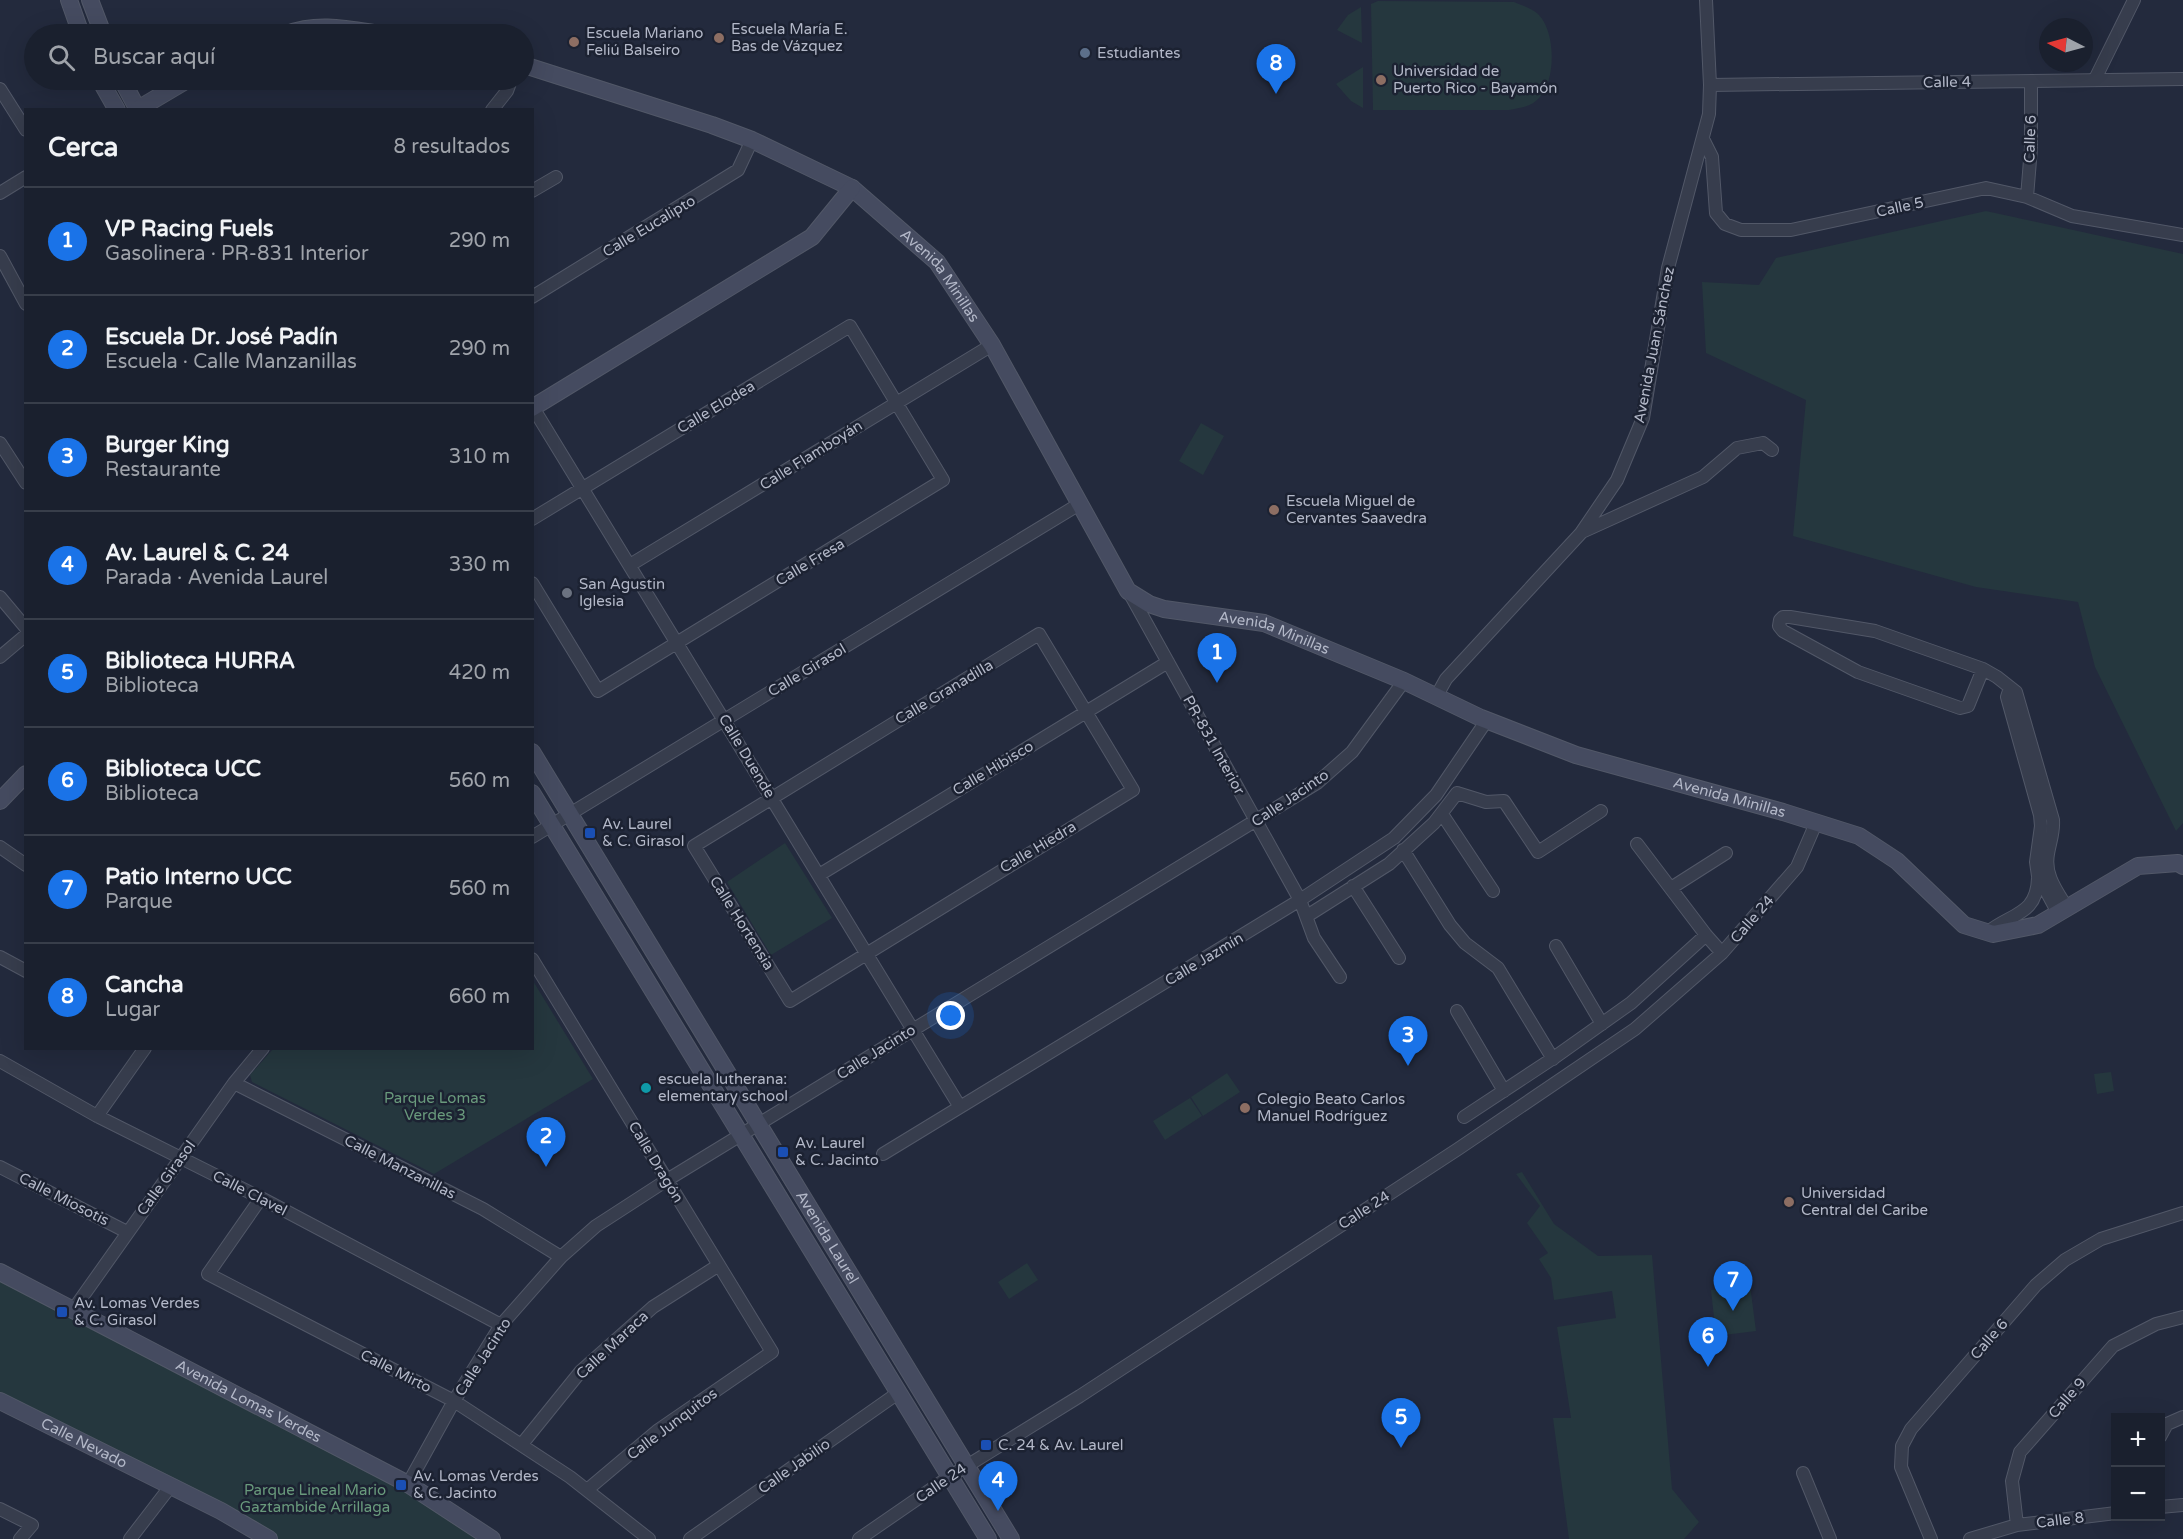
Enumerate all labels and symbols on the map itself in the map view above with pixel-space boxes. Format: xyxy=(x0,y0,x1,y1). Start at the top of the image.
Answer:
north arrow xyxy=(2039,18,2093,72)
place label: Escuela María E. Bas de Vázquez xyxy=(731,20,848,55)
place label: Escuela Mariano Feliú Balseiro xyxy=(586,24,703,59)
marker: Escuela María E. Bas de Vázquez xyxy=(712,31,726,45)
marker: Escuela Mariano Feliú Balseiro xyxy=(567,35,581,49)
place label: Estudiantes xyxy=(1097,44,1180,62)
pin: 8 xyxy=(1256,44,1296,94)
marker: Estudiantes xyxy=(1078,46,1092,60)
place label: Universidad de Puerto Rico - Bayamón xyxy=(1393,62,1558,97)
marker: Universidad de Puerto Rico - Bayamón xyxy=(1374,73,1388,87)
street label: Calle 4 xyxy=(1923,73,1971,91)
street label: Calle 6 xyxy=(2020,115,2040,163)
street label: Calle Eucalipto xyxy=(599,191,699,261)
street label: Calle 5 xyxy=(1875,193,1925,221)
street label: Avenida Minillas xyxy=(897,225,983,326)
street label: Avenida Juan Sánchez xyxy=(1630,265,1678,425)
street label: Calle Elodea xyxy=(674,377,758,437)
street label: Calle Flamboyán xyxy=(756,416,866,494)
place label: Escuela Miguel de Cervantes Saavedra xyxy=(1286,492,1427,527)
marker: Escuela Miguel de Cervantes Saavedra xyxy=(1267,503,1281,517)
street label: Calle Fresa xyxy=(772,534,848,590)
place label: San Agustin Iglesia xyxy=(579,575,665,610)
marker: San Agustin Iglesia xyxy=(560,586,574,600)
street label: Avenida Minillas xyxy=(1217,608,1332,658)
pin: 1 xyxy=(1198,634,1236,683)
street label: Calle Girasol xyxy=(765,640,849,700)
street label: Calle Granadilla xyxy=(892,656,996,728)
street label: PR-831 Interior xyxy=(1179,692,1249,798)
street label: Calle Duende xyxy=(715,711,779,801)
street label: Calle Hibisco xyxy=(949,737,1037,799)
street label: Calle Jacinto xyxy=(1248,765,1332,831)
street label: Avenida Minillas xyxy=(1671,773,1788,821)
place label: Av. Laurel & C. Girasol xyxy=(602,815,684,850)
street label: Calle Hiedra xyxy=(997,817,1079,877)
marker: Av. Laurel & C. Girasol xyxy=(583,826,597,840)
street label: Calle Hortensia xyxy=(706,873,778,973)
street label: Calle 24 xyxy=(1726,891,1778,947)
street label: Calle Jazmín xyxy=(1162,929,1246,989)
your location xyxy=(936,1001,965,1030)
pin: 3 xyxy=(1388,1016,1428,1066)
street label: Calle Jacinto xyxy=(833,1021,919,1083)
place label: escuela lutherana: elementary school xyxy=(658,1070,788,1105)
marker: escuela lutherana: elementary school xyxy=(639,1081,653,1095)
park label: Parque Lomas Verdes 3 xyxy=(384,1089,486,1124)
place label: Colegio Beato Carlos Manuel Rodríguez xyxy=(1257,1090,1405,1125)
marker: Colegio Beato Carlos Manuel Rodríguez xyxy=(1238,1101,1252,1115)
pin: 2 xyxy=(526,1118,566,1167)
street label: Calle Dragón xyxy=(625,1118,687,1206)
street label: Calle Manzanillas xyxy=(341,1131,459,1203)
place label: Av. Laurel & C. Jacinto xyxy=(795,1134,879,1169)
street label: Calle Girasol xyxy=(133,1137,199,1219)
marker: Av. Laurel & C. Jacinto xyxy=(776,1145,790,1159)
street label: Calle Clavel xyxy=(210,1167,290,1219)
street label: Calle Miosotis xyxy=(16,1169,112,1229)
place label: Universidad Central del Caribe xyxy=(1801,1184,1928,1219)
street label: Avenida Laurel xyxy=(792,1187,862,1287)
street label: Calle 24 xyxy=(1335,1187,1393,1233)
marker: Universidad Central del Caribe xyxy=(1782,1195,1796,1209)
pin: 7 xyxy=(1714,1262,1752,1311)
place label: Av. Lomas Verdes & C. Girasol xyxy=(74,1294,200,1329)
marker: Av. Lomas Verdes & C. Girasol xyxy=(55,1305,69,1319)
street label: Calle Maraca xyxy=(572,1307,652,1383)
street label: Calle Jacinto xyxy=(451,1315,515,1399)
street label: Calle 6 xyxy=(1966,1315,2012,1363)
pin: 6 xyxy=(1688,1318,1728,1367)
street label: Calle Mirto xyxy=(357,1345,435,1397)
street label: Avenida Lomas Verdes xyxy=(173,1356,324,1446)
street label: Calle 9 xyxy=(2044,1374,2090,1422)
street label: Calle Junquitos xyxy=(623,1384,721,1464)
pin: 5 xyxy=(1382,1398,1420,1448)
street label: Calle Nevado xyxy=(38,1414,130,1472)
street label: Calle Jabilio xyxy=(754,1435,834,1497)
place label: C. 24 & Av. Laurel xyxy=(998,1436,1124,1454)
marker: C. 24 & Av. Laurel xyxy=(979,1438,993,1452)
street label: Calle 24 xyxy=(912,1459,970,1507)
pin: 4 xyxy=(978,1462,1018,1511)
place label: Av. Lomas Verdes & C. Jacinto xyxy=(413,1467,539,1502)
marker: Av. Lomas Verdes & C. Jacinto xyxy=(394,1478,408,1492)
park label: Parque Lineal Mario Gaztambide Arrillaga xyxy=(240,1481,390,1516)
street label: Calle 8 xyxy=(2035,1508,2085,1532)

